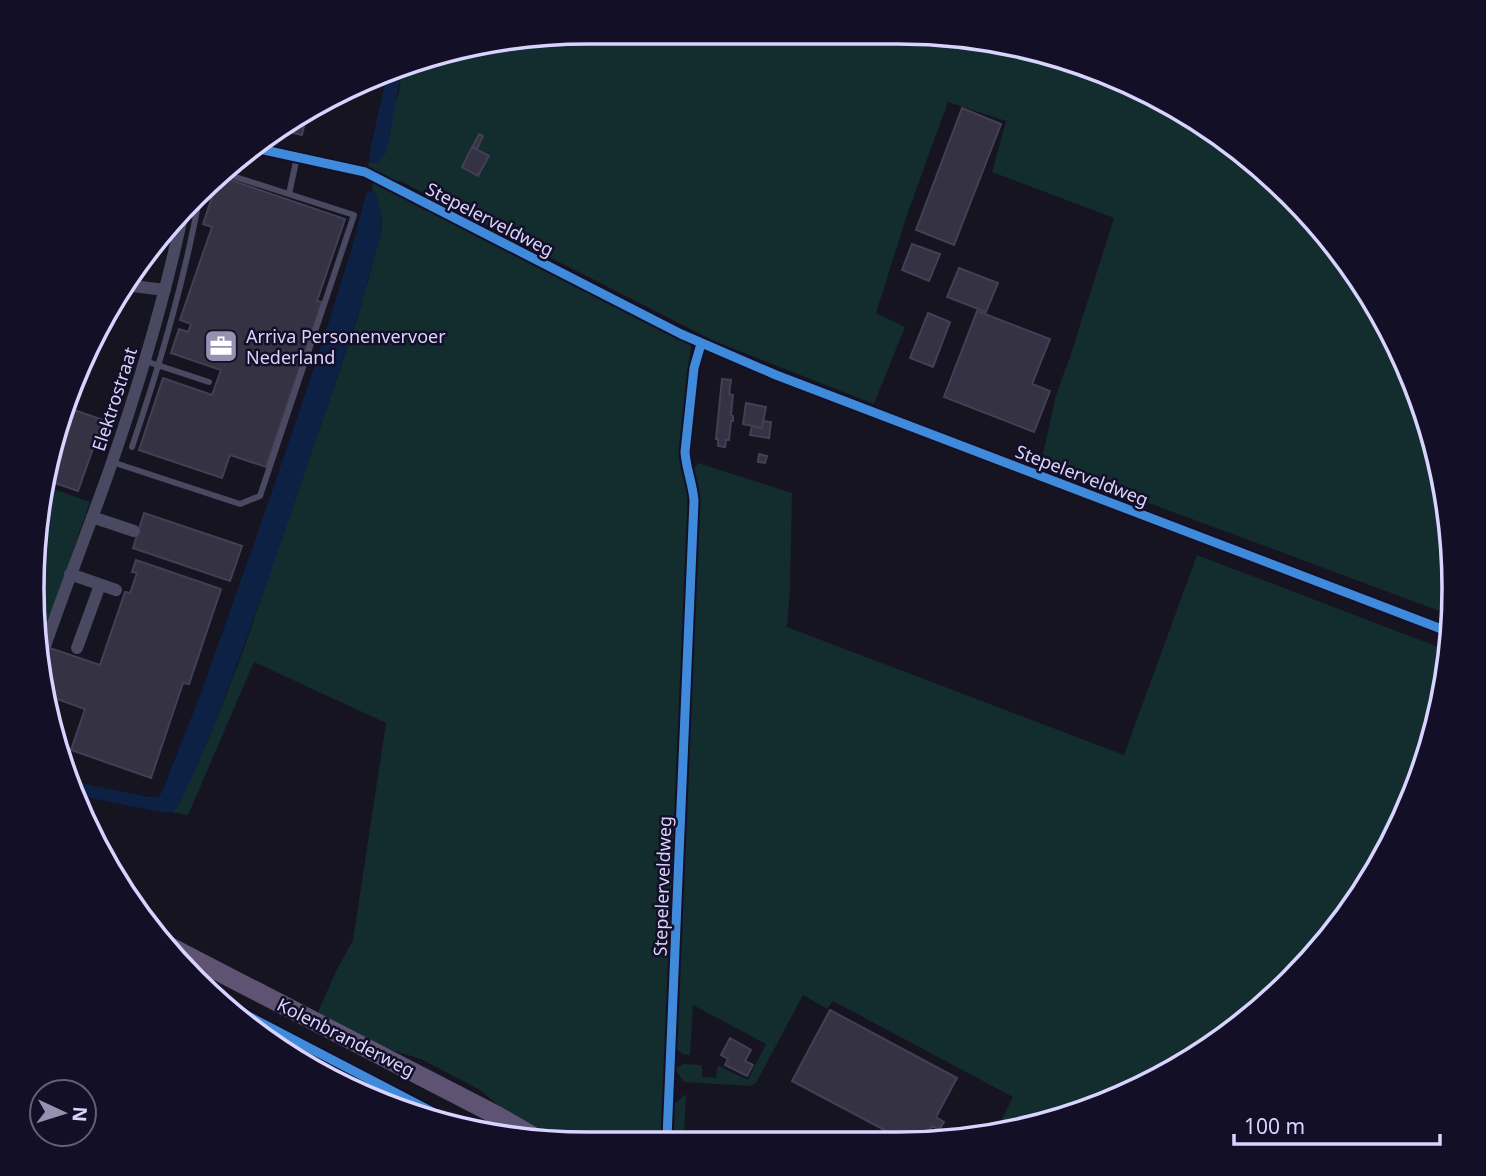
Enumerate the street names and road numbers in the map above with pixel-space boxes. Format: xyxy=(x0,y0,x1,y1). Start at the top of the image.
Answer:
street label: Stepelerveldweg xyxy=(422,176,558,262)
street label: Elektrostraat xyxy=(86,344,142,454)
street label: Stepelerveldweg xyxy=(1012,439,1152,511)
street label: Stepelerveldweg xyxy=(648,815,676,957)
street label: Kolenbranderweg xyxy=(273,992,419,1082)

